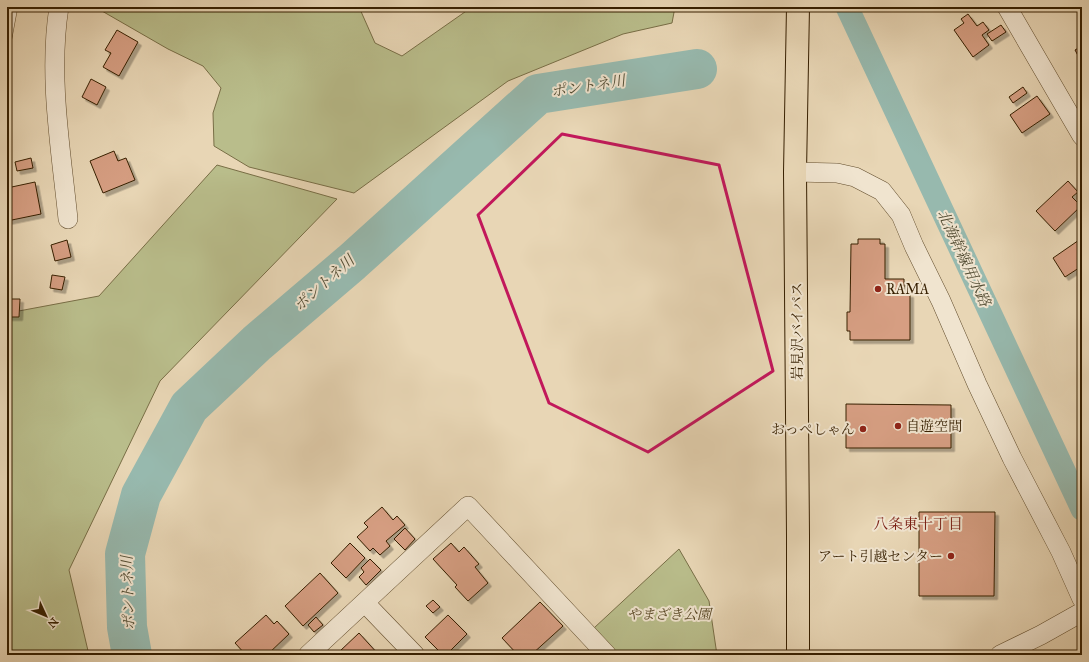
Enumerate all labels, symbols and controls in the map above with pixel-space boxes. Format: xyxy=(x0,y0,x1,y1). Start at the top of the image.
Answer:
water label: ポントネ川 xyxy=(550,71,628,101)
water label: 北海幹線用水路 xyxy=(934,207,995,310)
water label: ポントネ川 xyxy=(290,250,359,315)
place label: RAMA xyxy=(886,281,930,298)
street label: 岩見沢バイパス xyxy=(789,282,806,380)
marker: RAMA xyxy=(873,284,883,294)
place label: 自遊空間 xyxy=(906,418,962,435)
place label: おっぺしゃん xyxy=(771,421,855,438)
marker: 自遊空間 xyxy=(893,421,903,431)
marker: おっぺしゃん xyxy=(858,424,868,434)
district label: 八条東十丁目 xyxy=(873,515,963,533)
place label: アート引越センター xyxy=(818,548,943,565)
marker: アート引越センター xyxy=(946,551,956,561)
water label: ポントネ川 xyxy=(118,553,138,631)
north arrow xyxy=(26,596,66,636)
park label: やまざき公園 xyxy=(627,606,713,623)
text: N xyxy=(44,615,61,631)

